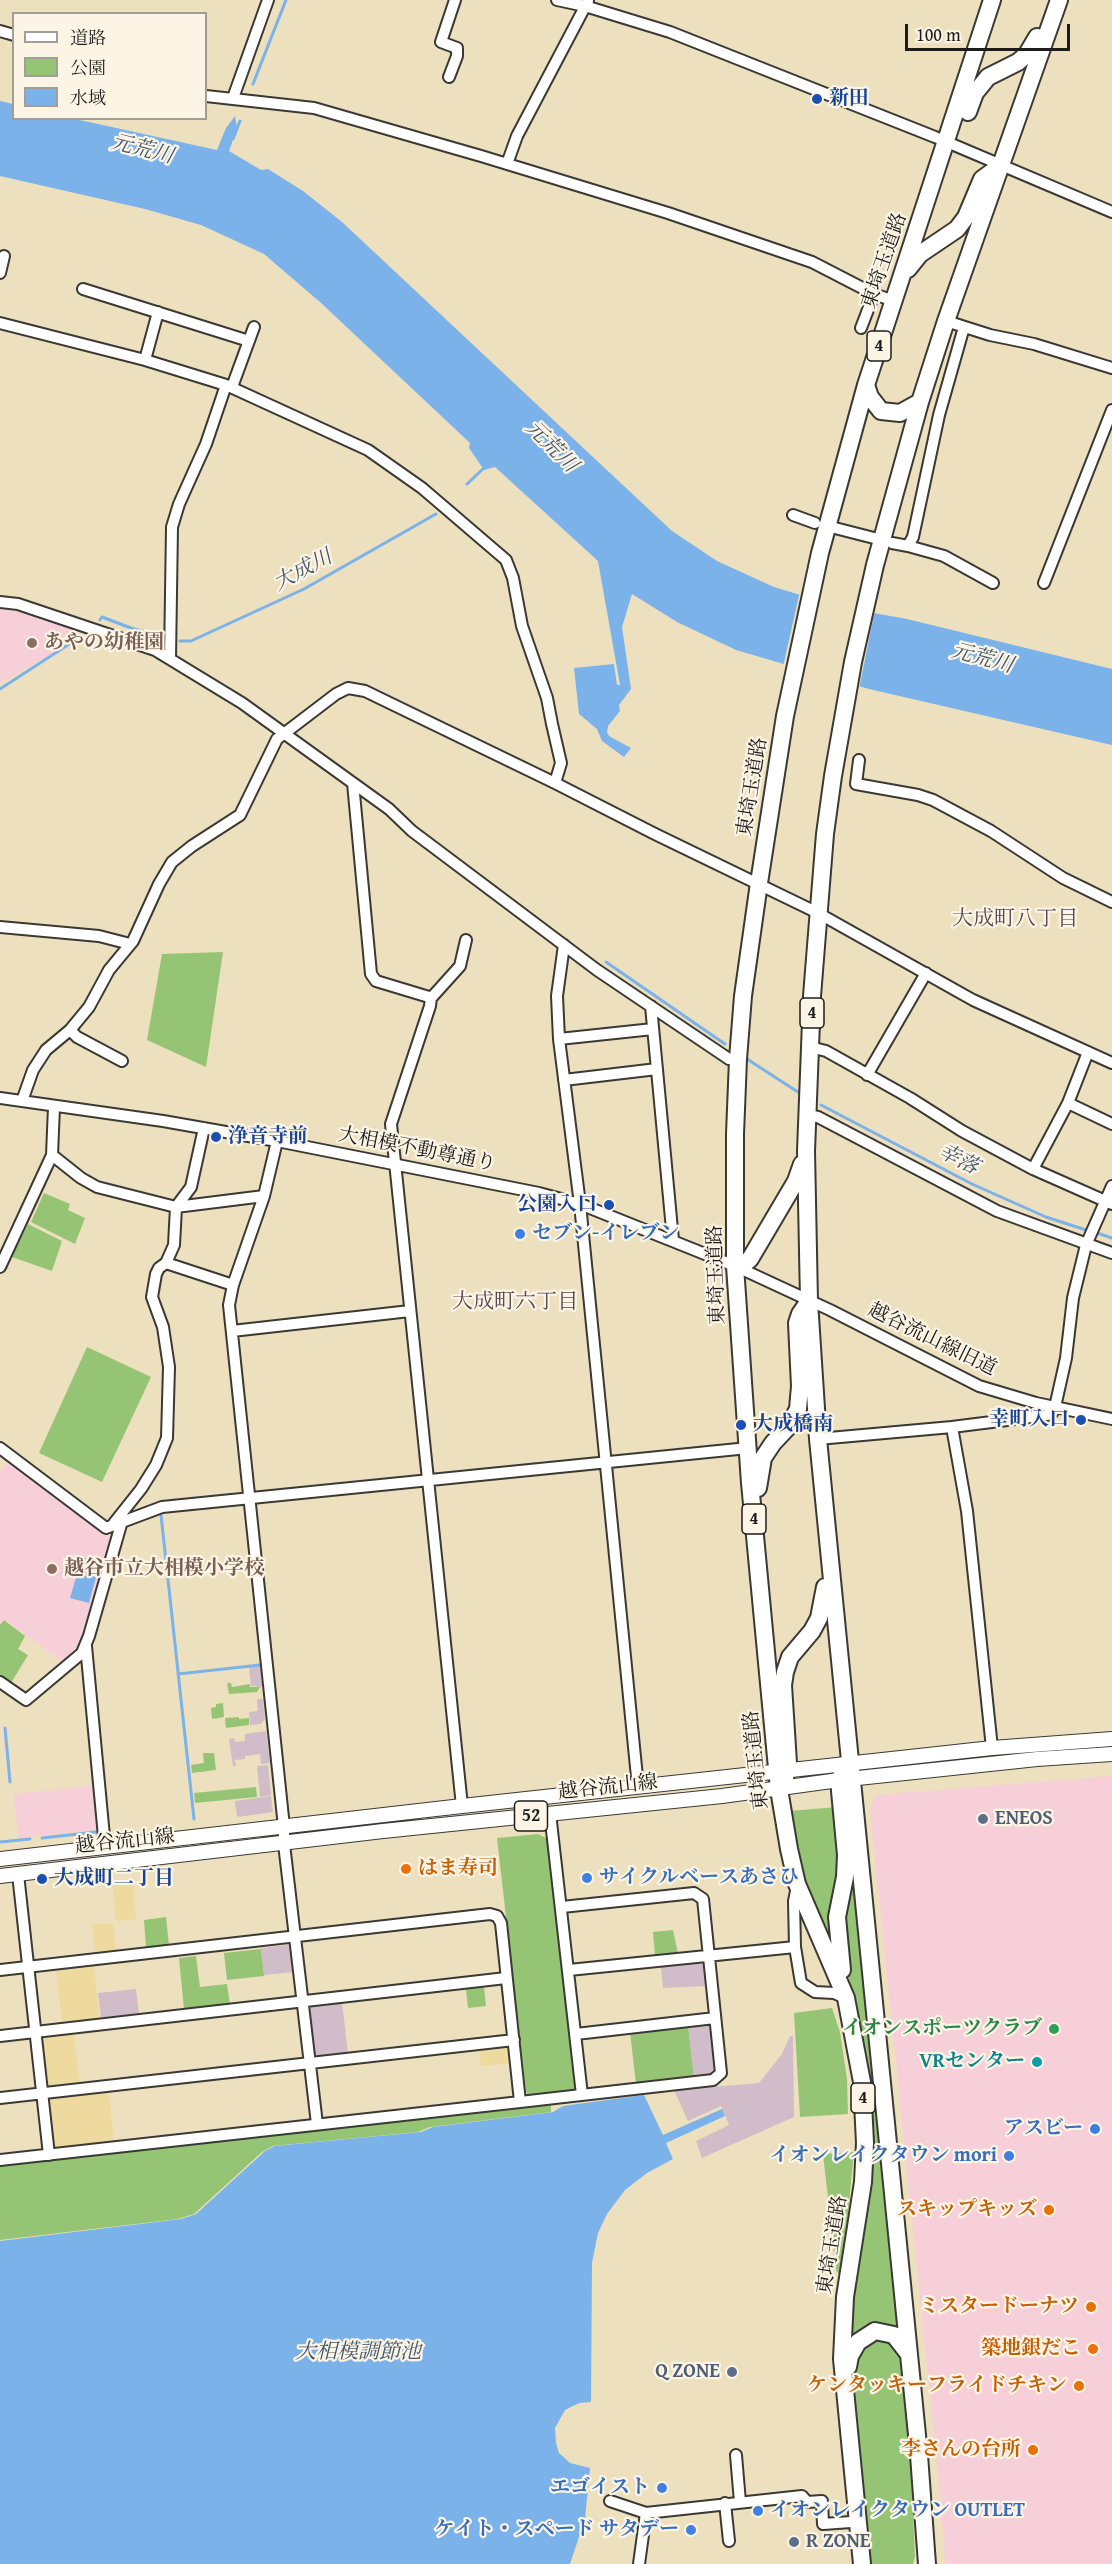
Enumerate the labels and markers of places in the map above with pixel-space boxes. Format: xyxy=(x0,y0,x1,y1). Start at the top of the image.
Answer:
place label: 新田 xyxy=(829,87,869,111)
marker: 新田 xyxy=(810,92,824,106)
place label: あやの幼稚園 xyxy=(44,631,164,655)
marker: あやの幼稚園 xyxy=(25,636,39,650)
place label: 浄音寺前 xyxy=(228,1125,308,1149)
marker: 浄音寺前 xyxy=(209,1130,223,1144)
place label: 公園入口 xyxy=(517,1193,597,1217)
marker: 公園入口 xyxy=(602,1198,616,1212)
place label: セブン-イレブン xyxy=(532,1222,679,1246)
marker: セブン-イレブン xyxy=(513,1227,527,1241)
place label: 幸町入口 xyxy=(989,1408,1069,1432)
place label: 大成橋南 xyxy=(753,1413,833,1437)
marker: 幸町入口 xyxy=(1074,1413,1088,1427)
marker: 大成橋南 xyxy=(734,1418,748,1432)
place label: 越谷市立大相模小学校 xyxy=(64,1557,264,1581)
marker: 越谷市立大相模小学校 xyxy=(45,1562,59,1576)
place label: ENEOS xyxy=(995,1807,1053,1831)
marker: ENEOS xyxy=(976,1812,990,1826)
place label: はま寿司 xyxy=(418,1857,498,1881)
marker: はま寿司 xyxy=(399,1862,413,1876)
place label: サイクルベースあさひ xyxy=(599,1866,799,1890)
place label: 大成町二丁目 xyxy=(54,1867,174,1891)
marker: サイクルベースあさひ xyxy=(580,1871,594,1885)
marker: 大成町二丁目 xyxy=(35,1872,49,1886)
place label: イオンスポーツクラブ xyxy=(842,2017,1042,2041)
marker: イオンスポーツクラブ xyxy=(1047,2022,1061,2036)
place label: VRセンター xyxy=(919,2050,1025,2074)
marker: VRセンター xyxy=(1030,2055,1044,2069)
place label: アスビー xyxy=(1004,2117,1083,2141)
marker: アスビー xyxy=(1088,2122,1102,2136)
place label: イオンレイクタウン mori xyxy=(769,2144,997,2168)
marker: イオンレイクタウン mori xyxy=(1002,2149,1016,2163)
place label: スキップキッズ xyxy=(897,2198,1037,2222)
marker: スキップキッズ xyxy=(1042,2203,1056,2217)
place label: ミスタードーナツ xyxy=(919,2295,1079,2319)
marker: ミスタードーナツ xyxy=(1084,2300,1098,2314)
place label: 築地銀だこ xyxy=(981,2337,1081,2361)
marker: 築地銀だこ xyxy=(1086,2342,1100,2356)
place label: Q ZONE xyxy=(655,2360,720,2384)
marker: Q ZONE xyxy=(725,2365,739,2379)
place label: ケンタッキーフライドチキン xyxy=(807,2374,1067,2398)
marker: ケンタッキーフライドチキン xyxy=(1072,2379,1086,2393)
place label: 李さんの台所 xyxy=(901,2438,1021,2462)
marker: 李さんの台所 xyxy=(1026,2443,1040,2457)
place label: エゴイスト xyxy=(550,2476,650,2500)
marker: エゴイスト xyxy=(655,2481,669,2495)
place label: イオンレイクタウン OUTLET xyxy=(770,2499,1025,2523)
marker: イオンレイクタウン OUTLET xyxy=(751,2504,765,2518)
place label: ケイト・スペード サタデー xyxy=(435,2518,679,2542)
marker: ケイト・スペード サタデー xyxy=(684,2523,698,2537)
place label: R ZONE xyxy=(806,2530,871,2554)
marker: R ZONE xyxy=(787,2535,801,2549)

